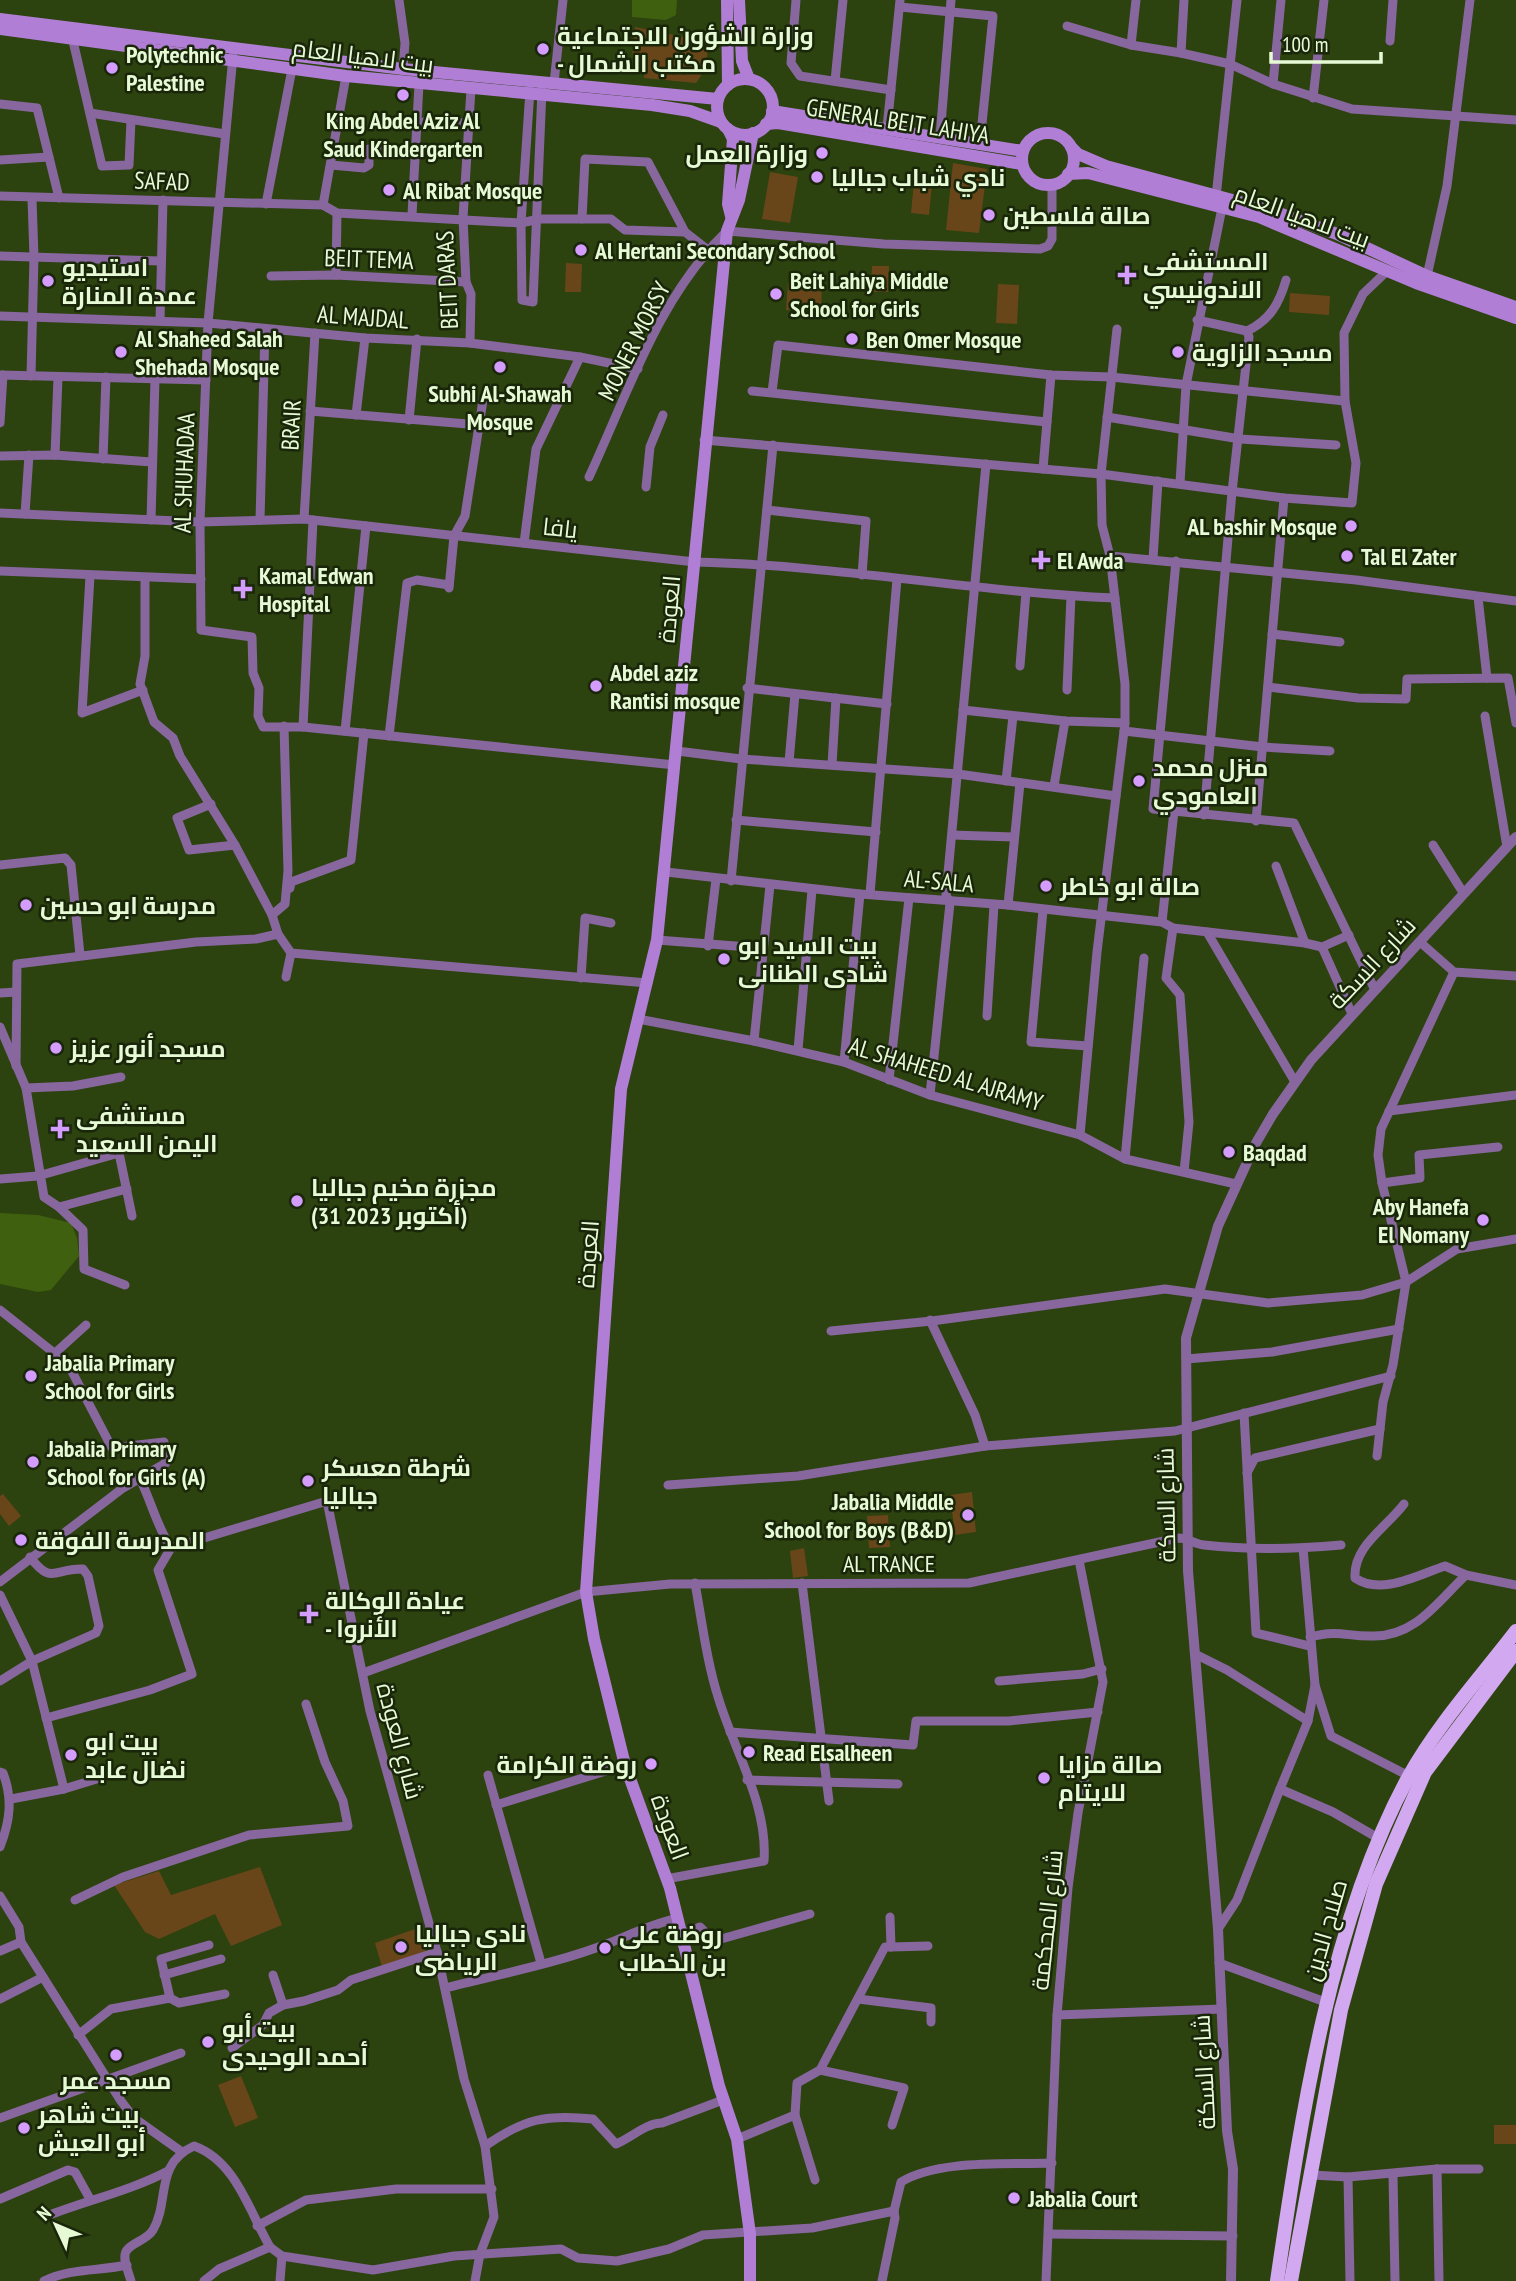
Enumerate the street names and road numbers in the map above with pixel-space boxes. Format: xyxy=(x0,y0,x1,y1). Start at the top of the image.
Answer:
street label: بيت لاهيا العام xyxy=(290,32,436,81)
street label: GENERAL BEIT LAHIYA xyxy=(804,91,992,151)
street label: SAFAD xyxy=(134,165,190,197)
street label: بيت لاهيا العام xyxy=(1229,177,1374,256)
street label: BEIT DARAS xyxy=(429,230,465,330)
street label: BEIT TEMA xyxy=(324,242,415,276)
street label: MONER MORSY xyxy=(591,276,677,406)
street label: AL MAJDAL xyxy=(316,298,410,336)
street label: BRAIR xyxy=(274,399,308,451)
street label: AL SHUHADAA xyxy=(166,412,202,534)
street label: يافا xyxy=(541,511,580,545)
street label: العودة xyxy=(651,574,687,644)
street label: AL-SALA xyxy=(903,863,976,900)
street label: شارع السكة xyxy=(1321,910,1423,1016)
street label: AL SHAHEED AL AJRAMY xyxy=(845,1030,1047,1118)
street label: العودة xyxy=(570,1219,606,1289)
street label: شارع السكة xyxy=(1149,1447,1184,1563)
street label: AL TRANCE xyxy=(843,1548,935,1579)
street label: شارع العودة xyxy=(369,1679,430,1803)
street label: العودة xyxy=(644,1790,696,1864)
street label: شارع المحكمة xyxy=(1024,1848,1071,1992)
street label: صلاح الدين xyxy=(1296,1876,1355,1984)
street label: شارع السكة xyxy=(1186,2014,1223,2130)

